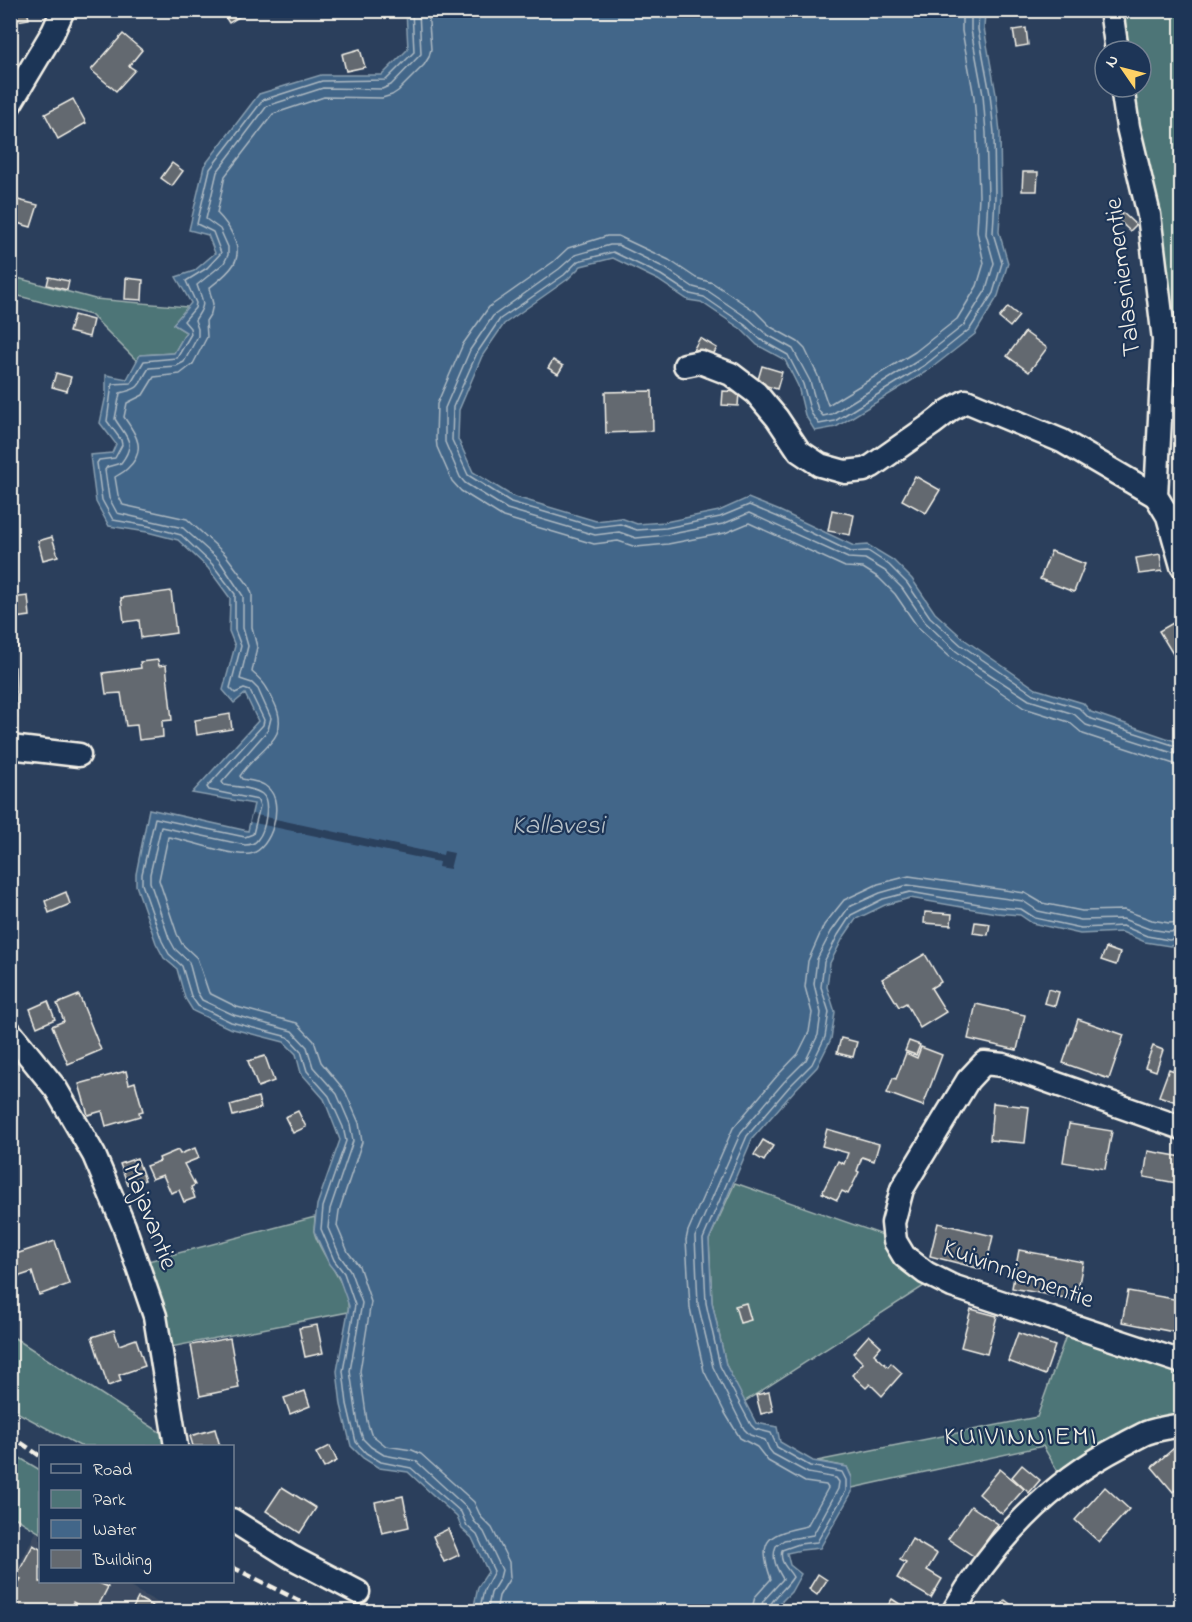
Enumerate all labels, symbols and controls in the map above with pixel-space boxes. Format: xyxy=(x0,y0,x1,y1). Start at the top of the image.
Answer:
north arrow xyxy=(1093,39,1153,99)
text: N xyxy=(1099,50,1125,73)
street label: Talasniementie xyxy=(1095,195,1153,358)
water label: Kallavesi xyxy=(511,807,607,846)
street label: Majavantie xyxy=(111,1158,187,1276)
street label: Kuivinniementie xyxy=(937,1230,1099,1320)
district label: KUIVINNIEMI xyxy=(944,1418,1098,1457)
legend xyxy=(39,1445,234,1583)
text: Road xyxy=(93,1458,132,1484)
text: Park xyxy=(93,1488,126,1514)
text: Water xyxy=(93,1518,137,1544)
text: Building xyxy=(92,1548,152,1575)

